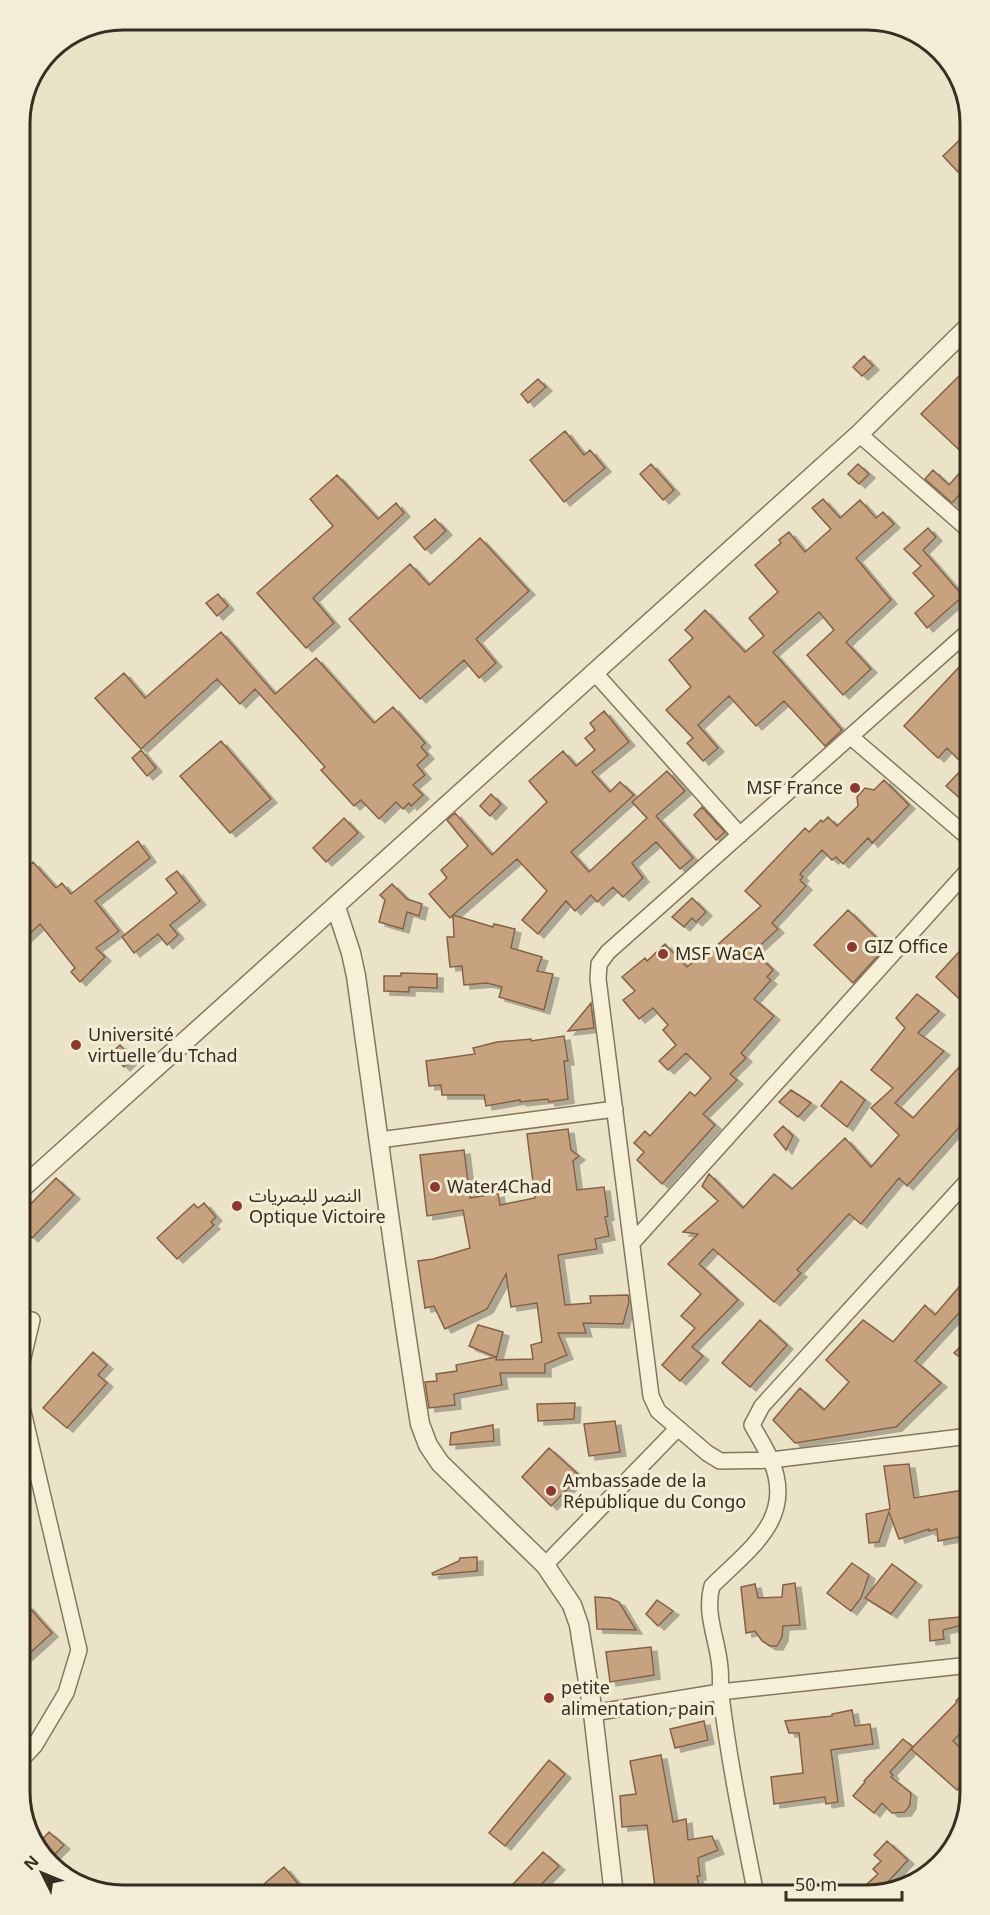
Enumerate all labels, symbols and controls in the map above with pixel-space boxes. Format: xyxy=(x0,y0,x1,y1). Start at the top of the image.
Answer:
place label: MSF France xyxy=(746,769,843,807)
marker: MSF France xyxy=(848,781,862,795)
place label: GIZ Office xyxy=(864,928,948,966)
place label: MSF WaCA xyxy=(675,935,765,973)
marker: GIZ Office xyxy=(845,940,859,954)
marker: MSF WaCA xyxy=(656,947,670,961)
place label: Université virtuelle du Tchad xyxy=(88,1016,238,1075)
marker: Université virtuelle du Tchad xyxy=(69,1038,83,1052)
place label: Water4Chad xyxy=(447,1168,552,1206)
place label: النصر للبصريات Optique Victoire xyxy=(249,1177,386,1236)
marker: Water4Chad xyxy=(428,1180,442,1194)
marker: النصر للبصريات Optique Victoire xyxy=(230,1199,244,1213)
place label: Ambassade de la République du Congo xyxy=(563,1462,746,1521)
marker: Ambassade de la République du Congo xyxy=(544,1484,558,1498)
place label: petite alimentation, pain xyxy=(561,1669,715,1728)
marker: petite alimentation, pain xyxy=(542,1691,556,1705)
north arrow xyxy=(12,1843,72,1903)
text: N xyxy=(15,1847,49,1880)
scale bar xyxy=(786,1864,902,1902)
text: 50 m xyxy=(795,1866,837,1904)

